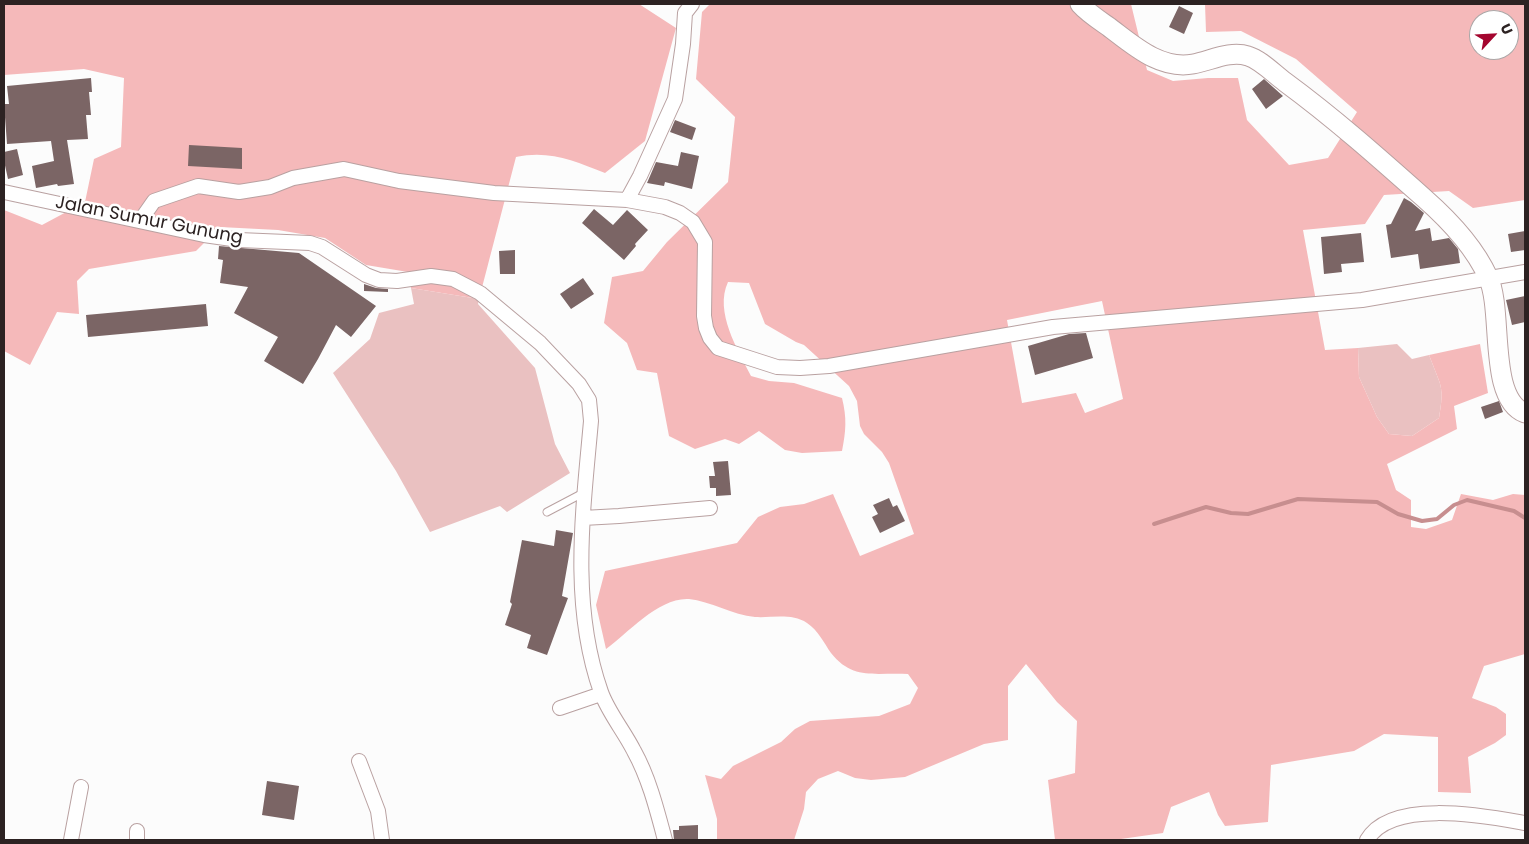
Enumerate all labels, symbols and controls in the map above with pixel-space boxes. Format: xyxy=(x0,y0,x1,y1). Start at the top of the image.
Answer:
north arrow xyxy=(1469,10,1519,60)
text: U xyxy=(1496,20,1518,38)
street label: Jalan Sumur Gunung xyxy=(53,192,245,250)

